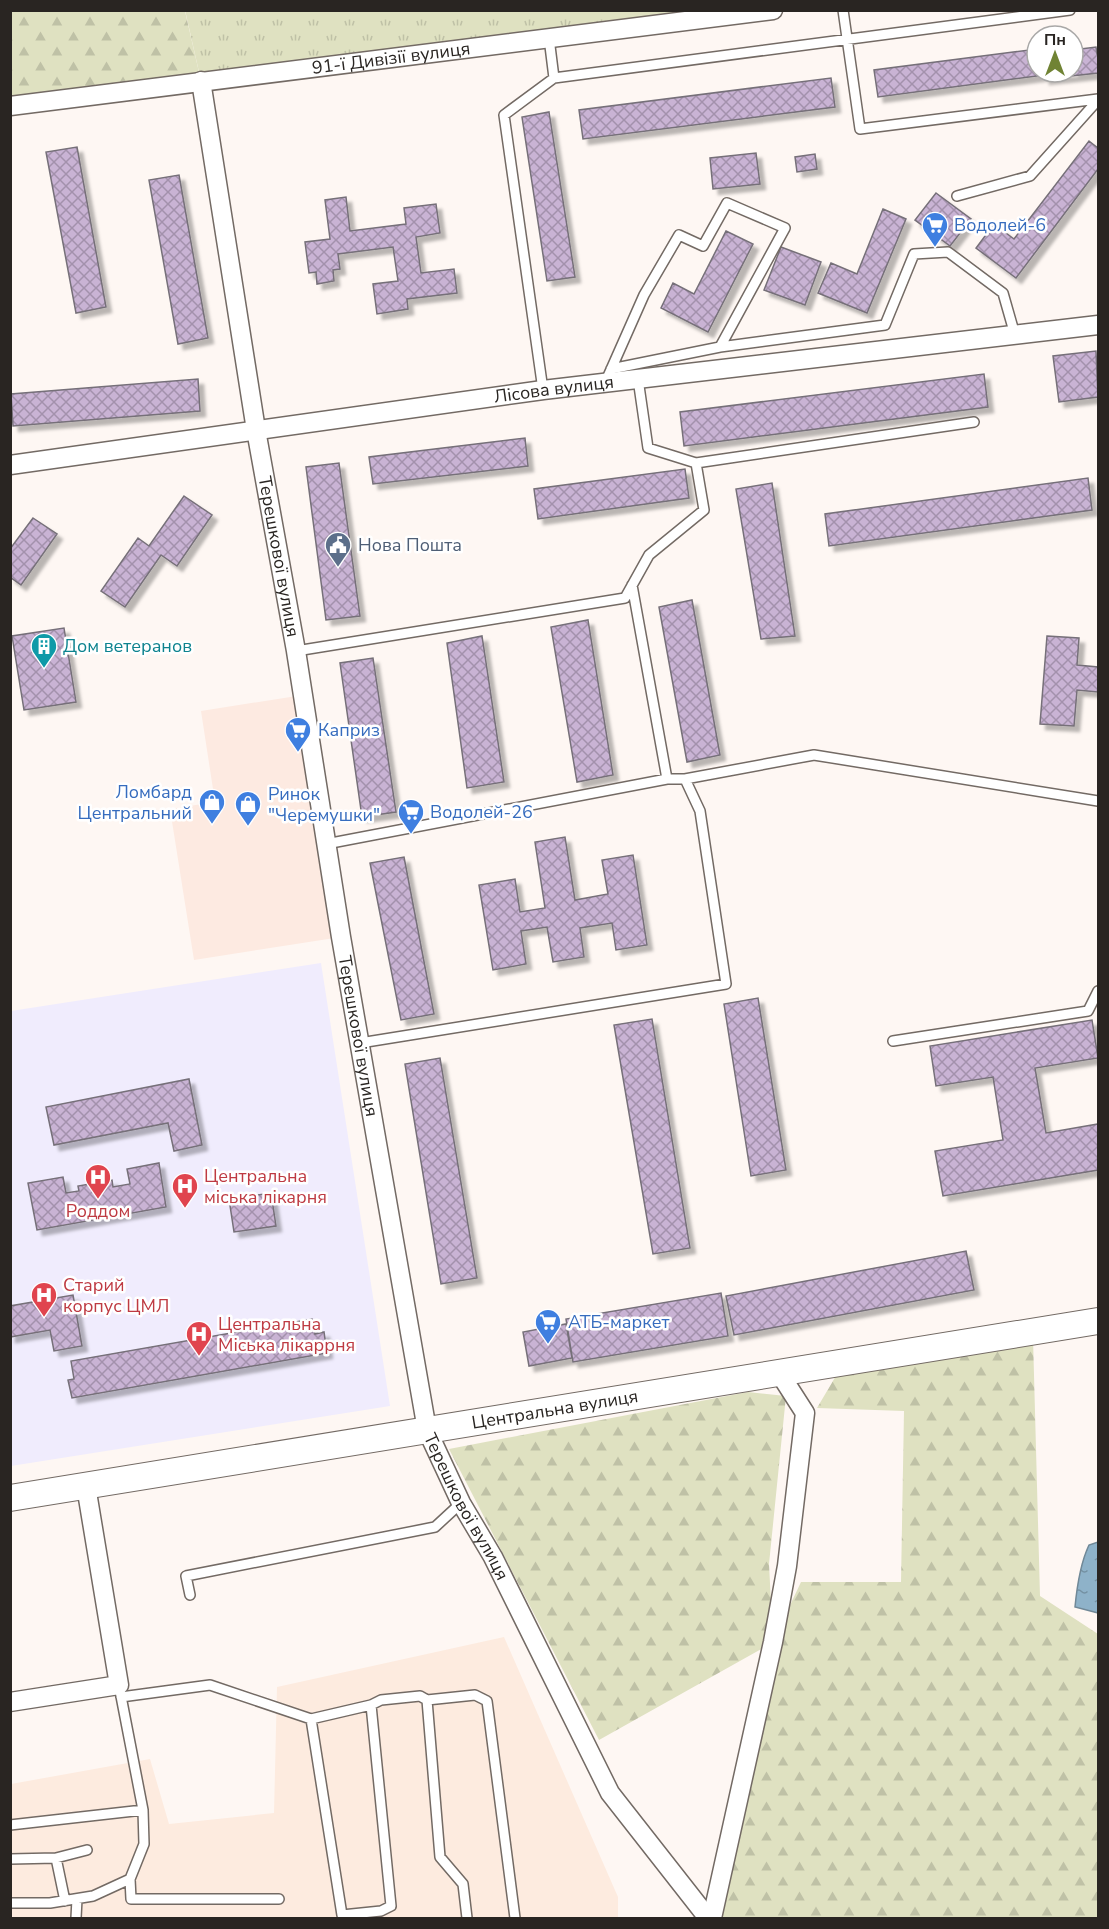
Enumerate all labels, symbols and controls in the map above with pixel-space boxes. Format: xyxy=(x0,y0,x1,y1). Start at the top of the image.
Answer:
north arrow xyxy=(1025,24,1085,84)
text: Пн xyxy=(1044,29,1066,51)
street label: 91-ї Дивізії вулиця xyxy=(310,36,472,80)
supermarket icon: Водолей-6 xyxy=(920,210,950,248)
place label: Водолей-6 xyxy=(954,213,1046,237)
street label: Лісова вулиця xyxy=(492,370,615,409)
street label: Терешкової вулиця xyxy=(253,474,305,639)
public building icon: Нова Пошта xyxy=(323,530,353,568)
place label: Нова Пошта xyxy=(358,533,462,557)
building icon: Дом ветеранов xyxy=(29,631,59,669)
place label: Дом ветеранов xyxy=(63,634,192,658)
supermarket icon: Каприз xyxy=(283,715,313,753)
place label: Каприз xyxy=(318,718,380,742)
place label: Ломбард Центральний xyxy=(77,780,192,825)
place label: Ринок "Черемушки" xyxy=(268,782,380,827)
shop icon: Ломбард Центральний xyxy=(197,787,227,825)
shop icon: Ринок "Черемушки" xyxy=(233,789,263,827)
supermarket icon: Водолей-26 xyxy=(396,797,426,835)
place label: Водолей-26 xyxy=(430,800,533,824)
street label: Терешкової вулиця xyxy=(332,954,384,1118)
hospital icon: Роддом xyxy=(83,1162,113,1200)
place label: Центральна міська лікарня xyxy=(204,1164,327,1209)
hospital icon: Центральна міська лікарня xyxy=(170,1171,200,1209)
place label: Роддом xyxy=(66,1199,130,1223)
place label: Старий корпус ЦМЛ xyxy=(63,1273,169,1318)
hospital icon: Старий корпус ЦМЛ xyxy=(29,1280,59,1318)
supermarket icon: АТБ-маркет xyxy=(533,1307,563,1345)
place label: АТБ-маркет xyxy=(568,1310,669,1334)
place label: Центральна Міська лікаррня xyxy=(218,1312,355,1357)
hospital icon: Центральна Міська лікаррня xyxy=(184,1319,214,1357)
street label: Центральна вулиця xyxy=(470,1384,640,1435)
street label: Терешкової вулиця xyxy=(418,1429,515,1584)

